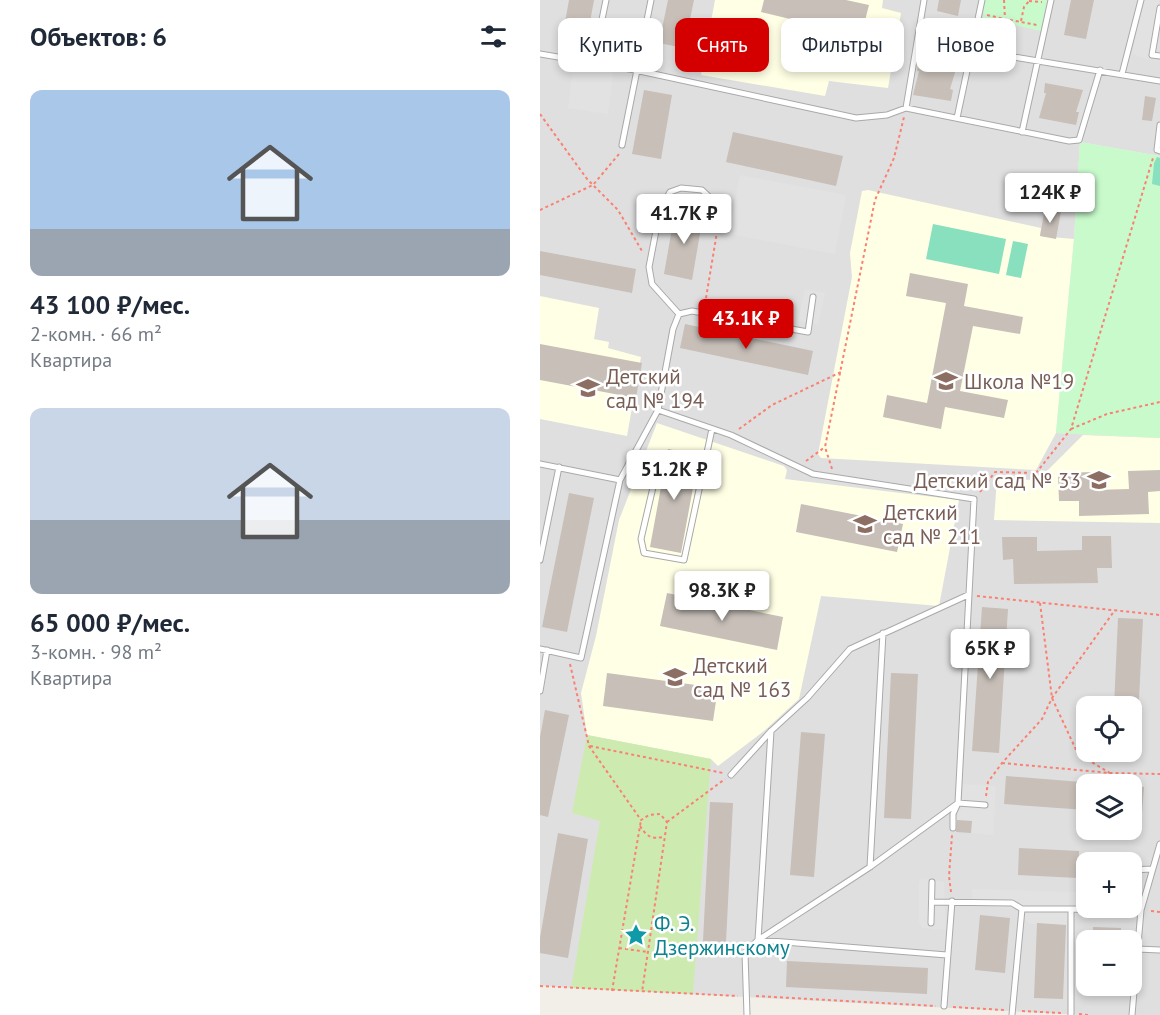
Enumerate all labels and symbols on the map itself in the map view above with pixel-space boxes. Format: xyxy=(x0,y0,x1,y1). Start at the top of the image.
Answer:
pin: 124K ₽ xyxy=(1001,173,1099,224)
pin: 41.7K ₽ xyxy=(629,194,739,245)
pin: 43.1K ₽ xyxy=(691,299,801,350)
place label: Детский сад № 194 xyxy=(606,363,704,414)
school or university icon: Школа №19 xyxy=(933,368,959,394)
place label: Школа №19 xyxy=(964,368,1074,395)
school or university icon: Детский сад № 194 xyxy=(575,375,601,401)
pin: 51.2K ₽ xyxy=(619,450,729,501)
place label: Детский сад № 33 xyxy=(914,467,1081,494)
school or university icon: Детский сад № 33 xyxy=(1086,467,1112,493)
place label: Детский сад № 211 xyxy=(883,499,981,550)
school or university icon: Детский сад № 211 xyxy=(852,511,878,537)
pin: 98.3K ₽ xyxy=(667,571,777,622)
pin: 65K ₽ xyxy=(948,629,1032,680)
place label: Детский сад № 163 xyxy=(693,652,791,703)
school or university icon: Детский сад № 163 xyxy=(662,664,688,690)
place label: Ф. Э. Дзержинскому xyxy=(654,910,790,961)
place icon: Ф. Э. Дзержинскому xyxy=(623,922,649,948)

